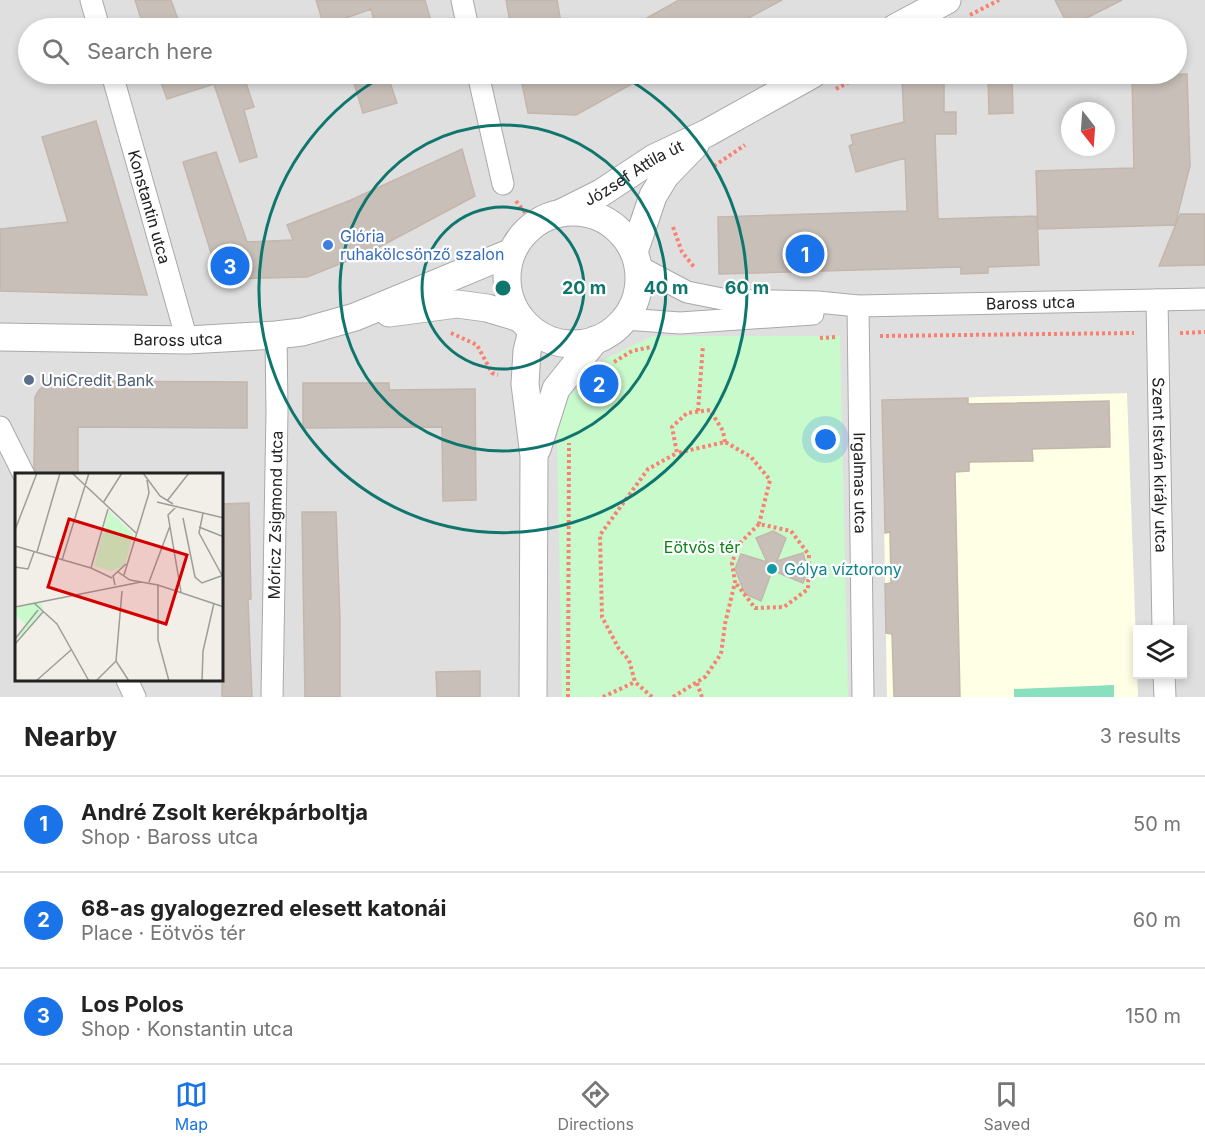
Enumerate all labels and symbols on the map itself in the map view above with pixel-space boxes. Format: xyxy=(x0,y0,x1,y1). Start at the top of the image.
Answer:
north arrow xyxy=(1061,102,1115,156)
street label: József Attila út xyxy=(581,136,686,210)
street label: Konstantin utca xyxy=(124,148,175,266)
place label: Glória ruhakölcsönző szalon xyxy=(340,226,504,264)
pin: 1 xyxy=(786,232,824,276)
marker: Glória ruhakölcsönző szalon xyxy=(321,238,335,252)
pin: 3 xyxy=(210,244,250,288)
text: 20 m xyxy=(562,277,606,298)
text: 40 m xyxy=(644,277,689,298)
text: 60 m xyxy=(725,277,769,298)
centre of rings xyxy=(493,278,513,298)
street label: Baross utca xyxy=(986,292,1075,313)
street label: Baross utca xyxy=(133,328,223,350)
pin: 2 xyxy=(580,362,618,406)
place label: UniCredit Bank xyxy=(41,370,154,390)
marker: UniCredit Bank xyxy=(22,373,36,387)
street label: Szent István király utca xyxy=(1148,377,1172,553)
your location xyxy=(811,425,840,454)
street label: Móricz Zsigmond utca xyxy=(264,430,287,600)
street label: Irgalmas utca xyxy=(850,432,871,534)
inset map xyxy=(15,473,224,682)
park label: Eötvös tér xyxy=(664,537,740,557)
place label: Gólya víztorony xyxy=(784,559,902,579)
marker: Gólya víztorony xyxy=(765,562,779,576)

